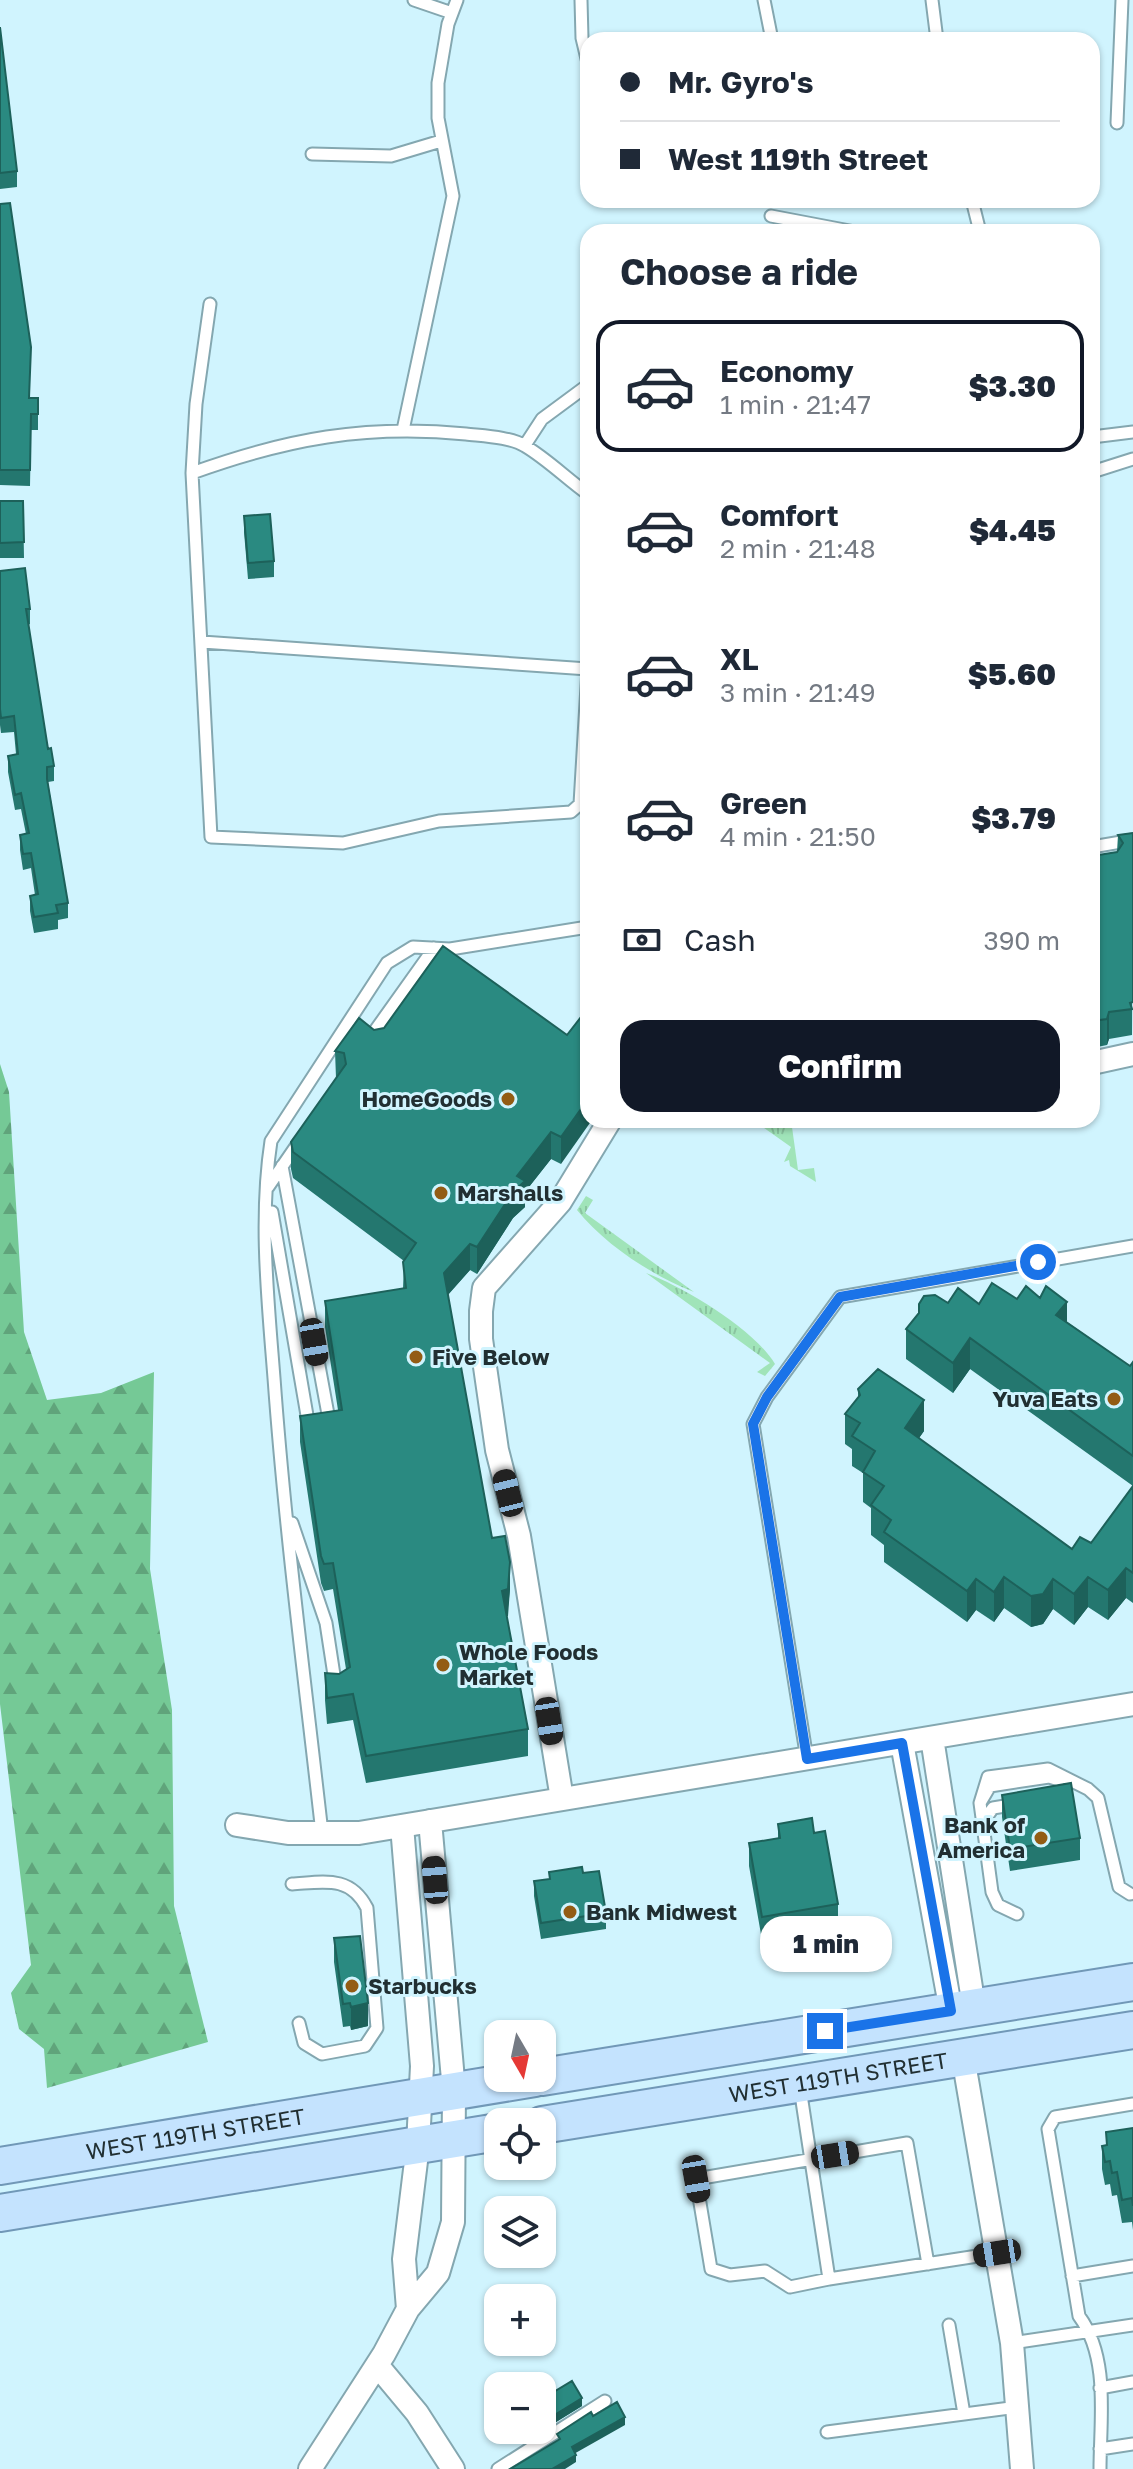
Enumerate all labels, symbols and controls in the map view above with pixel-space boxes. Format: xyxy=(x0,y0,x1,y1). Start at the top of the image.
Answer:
text: Mr. Gyro's xyxy=(668,64,813,100)
text: West 119th Street xyxy=(668,141,928,177)
text: Choose a ride xyxy=(620,250,858,293)
icon: car xyxy=(624,350,696,422)
text: Economy xyxy=(720,353,854,389)
text: $3.30 xyxy=(968,368,1056,404)
text: 1 min · 21:47 xyxy=(720,389,871,420)
icon: car xyxy=(624,494,696,566)
text: Comfort xyxy=(720,497,839,533)
text: $4.45 xyxy=(969,512,1056,548)
text: 2 min · 21:48 xyxy=(720,533,876,564)
icon: car xyxy=(624,638,696,710)
text: XL xyxy=(720,641,759,677)
text: $5.60 xyxy=(968,656,1056,692)
text: 3 min · 21:49 xyxy=(720,677,876,708)
icon: car xyxy=(624,782,696,854)
text: Green xyxy=(720,785,807,821)
text: $3.79 xyxy=(971,800,1056,836)
text: 4 min · 21:50 xyxy=(720,821,876,852)
icon: cash xyxy=(620,918,664,962)
text: Cash xyxy=(684,922,756,958)
text: 390 m xyxy=(983,925,1060,956)
button: Confirm xyxy=(620,1020,1060,1112)
place label: HomeGoods xyxy=(361,1085,492,1112)
marker: HomeGoods xyxy=(499,1090,517,1108)
place label: Marshalls xyxy=(457,1179,563,1206)
marker: Marshalls xyxy=(432,1184,450,1202)
route start xyxy=(1020,1244,1056,1280)
car xyxy=(298,1316,330,1368)
place label: Five Below xyxy=(432,1343,550,1370)
marker: Five Below xyxy=(407,1348,425,1366)
place label: Yuva Eats xyxy=(992,1385,1098,1412)
marker: Yuva Eats xyxy=(1105,1390,1123,1408)
car xyxy=(491,1467,525,1519)
place label: Whole Foods Market xyxy=(459,1638,598,1690)
marker: Whole Foods Market xyxy=(434,1656,452,1674)
car xyxy=(533,1695,565,1747)
place label: Bank of America xyxy=(937,1811,1025,1863)
marker: Bank of America xyxy=(1032,1829,1050,1847)
car xyxy=(421,1855,449,1905)
place label: Bank Midwest xyxy=(586,1898,737,1925)
marker: Bank Midwest xyxy=(561,1903,579,1921)
callout: 1 min xyxy=(759,1915,891,1971)
text: 1 min xyxy=(793,1928,859,1959)
place label: Starbucks xyxy=(368,1972,477,1999)
marker: Starbucks xyxy=(343,1977,361,1995)
route end xyxy=(807,2013,843,2049)
north arrow xyxy=(484,2020,556,2092)
map controls xyxy=(484,2020,556,2444)
street label: WEST 119TH STREET xyxy=(727,2046,950,2108)
street label: WEST 119TH STREET xyxy=(84,2102,307,2165)
button: locate xyxy=(484,2108,556,2180)
car xyxy=(809,2139,861,2171)
car xyxy=(680,2153,712,2205)
button: layers xyxy=(484,2196,556,2268)
car xyxy=(971,2237,1023,2269)
button: + xyxy=(484,2284,556,2356)
button: − xyxy=(484,2372,556,2444)

